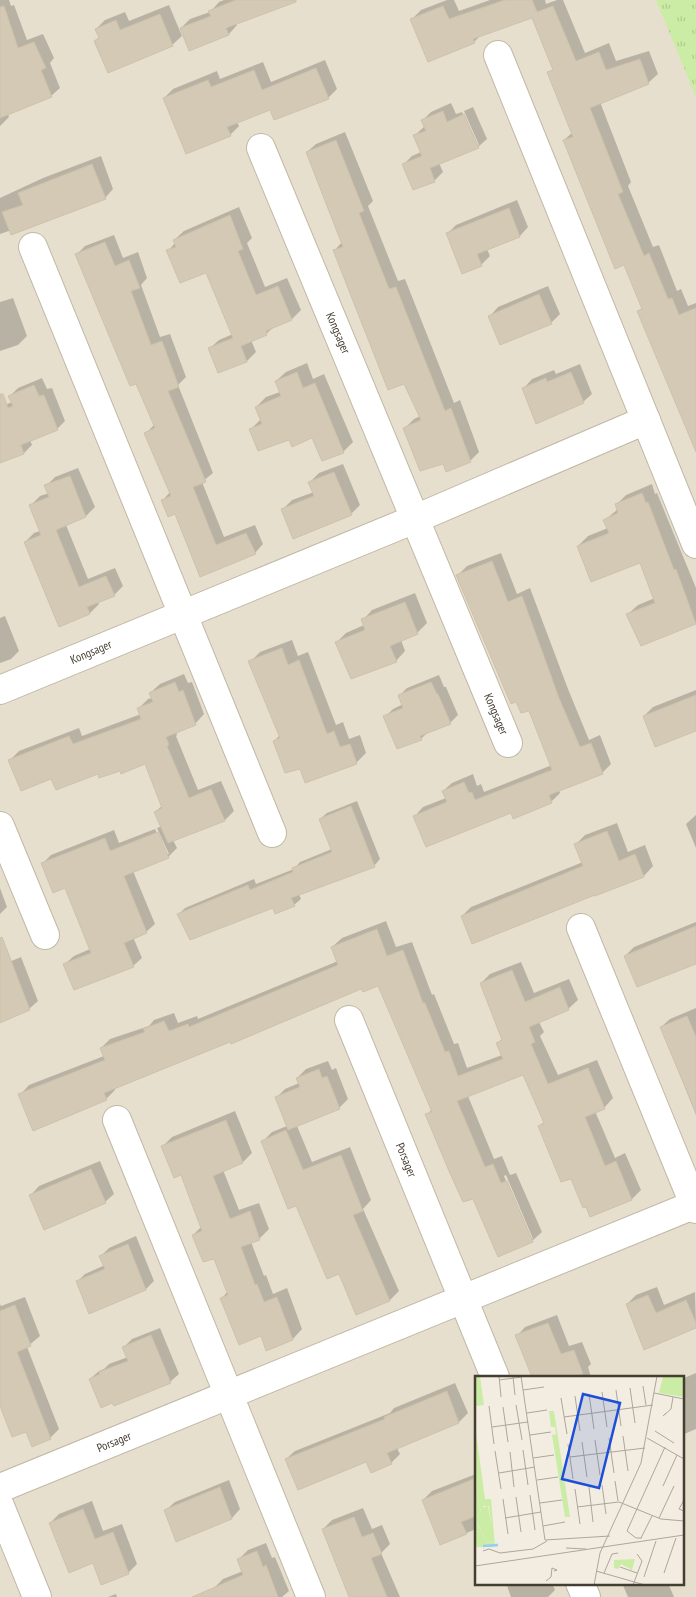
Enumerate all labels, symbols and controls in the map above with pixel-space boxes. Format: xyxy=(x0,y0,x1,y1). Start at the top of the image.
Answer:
street label: Kongsager xyxy=(323,310,354,356)
street label: Kongsager xyxy=(68,636,114,667)
street label: Kongsager xyxy=(481,691,512,737)
street label: Porsager xyxy=(393,1140,420,1180)
inset map xyxy=(475,1376,684,1584)
street label: Porsager xyxy=(94,1428,134,1455)

